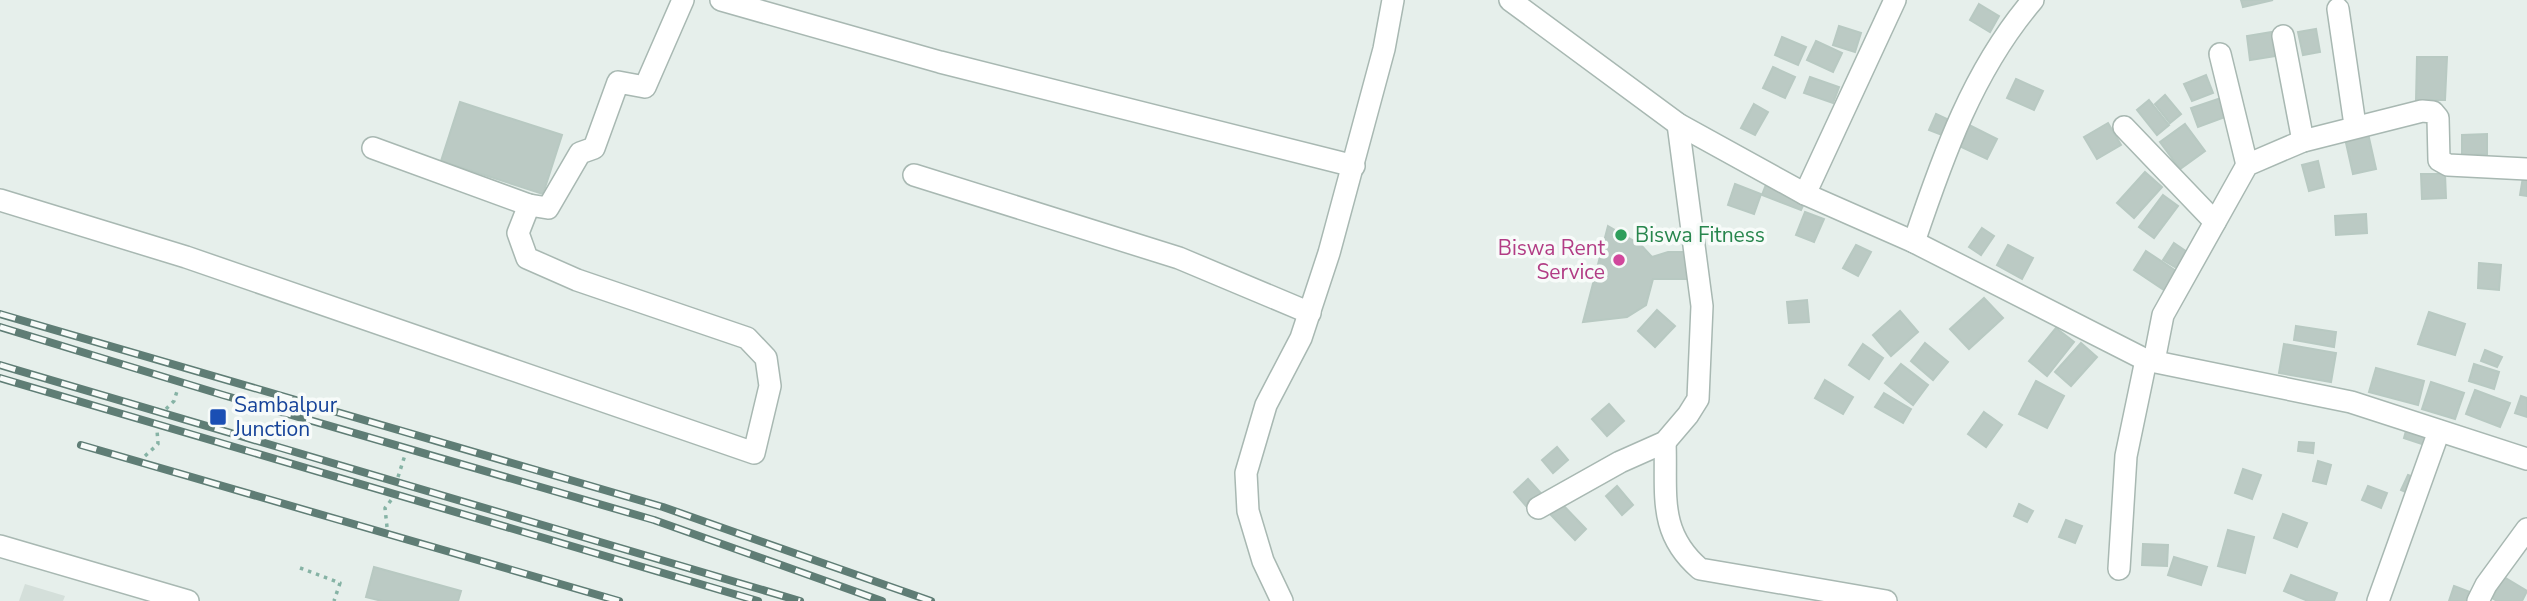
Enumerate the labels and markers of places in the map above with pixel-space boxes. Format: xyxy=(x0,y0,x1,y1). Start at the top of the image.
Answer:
place label: Biswa Fitness xyxy=(1635,221,1765,249)
marker: Biswa Fitness xyxy=(1613,227,1629,243)
place label: Biswa Rent Service xyxy=(1498,234,1606,286)
marker: Biswa Rent Service xyxy=(1611,252,1627,268)
place label: Sambalpur Junction xyxy=(233,391,338,443)
marker: Sambalpur Junction xyxy=(208,407,228,427)

